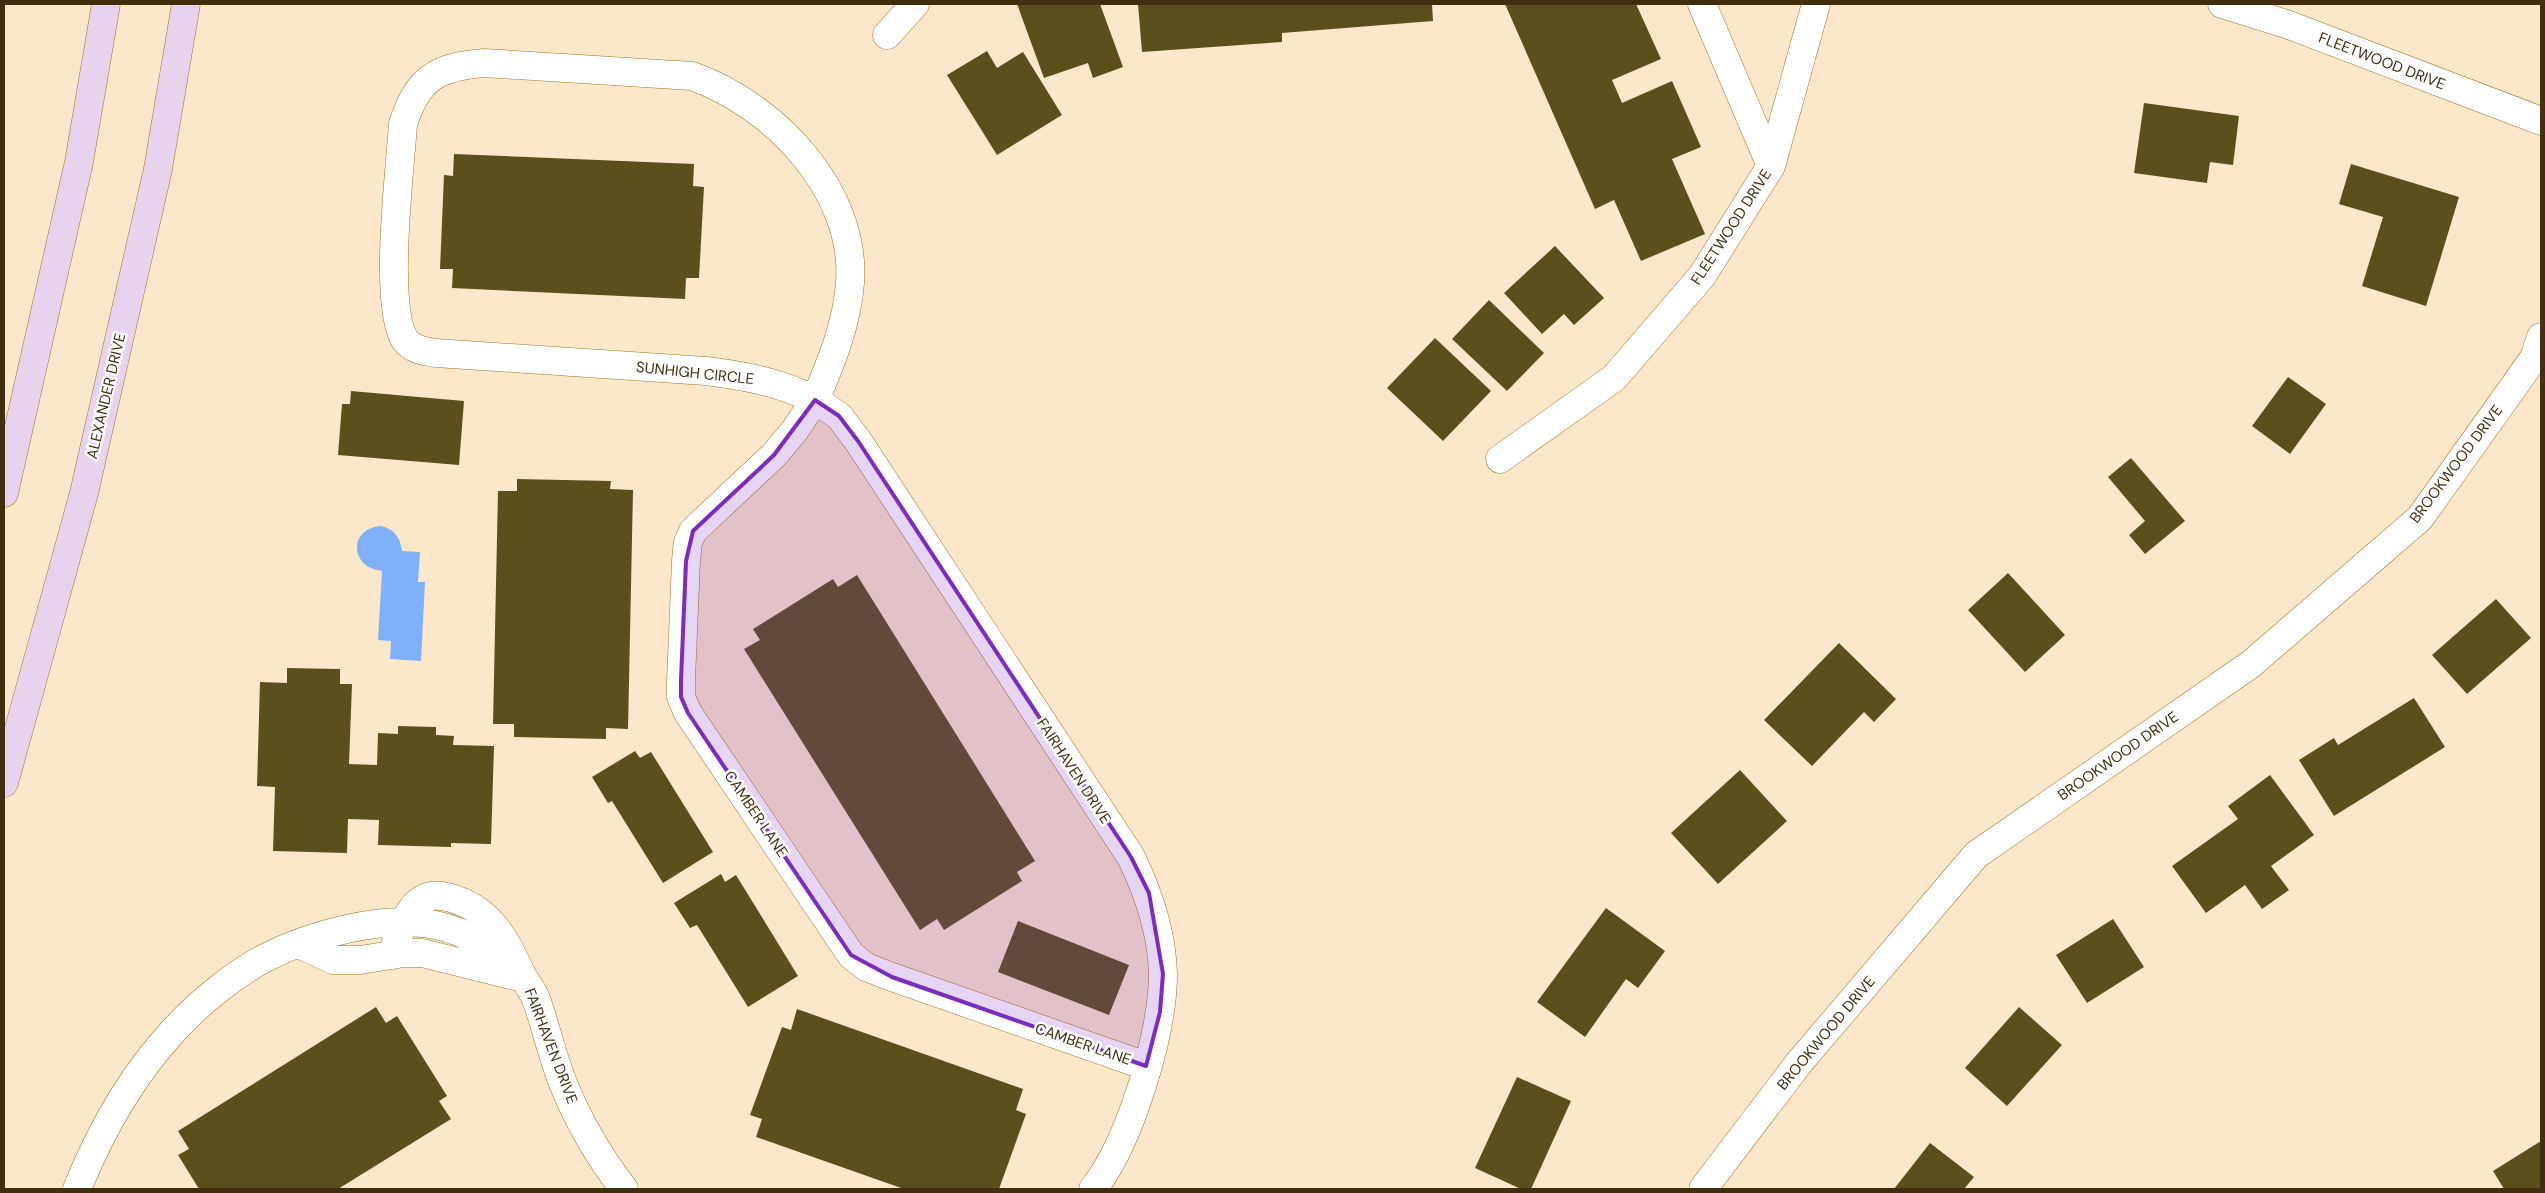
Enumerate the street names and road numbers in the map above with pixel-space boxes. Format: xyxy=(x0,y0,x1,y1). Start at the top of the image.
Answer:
street label: FLEETWOOD DRIVE xyxy=(2316,28,2448,94)
street label: FLEETWOOD DRIVE xyxy=(1686,165,1776,289)
street label: ALEXANDER DRIVE xyxy=(82,331,130,461)
street label: SUNHIGH CIRCLE xyxy=(635,357,755,389)
street label: BROOKWOOD DRIVE xyxy=(2405,401,2507,527)
street label: BROOKWOOD DRIVE xyxy=(2054,707,2182,805)
street label: FAIRHAVEN DRIVE xyxy=(1032,714,1116,828)
street label: CAMBER LANE xyxy=(720,767,792,861)
street label: BROOKWOOD DRIVE xyxy=(1772,972,1880,1094)
street label: FAIRHAVEN DRIVE xyxy=(520,985,582,1107)
street label: CAMBER LANE xyxy=(1032,1018,1134,1070)

